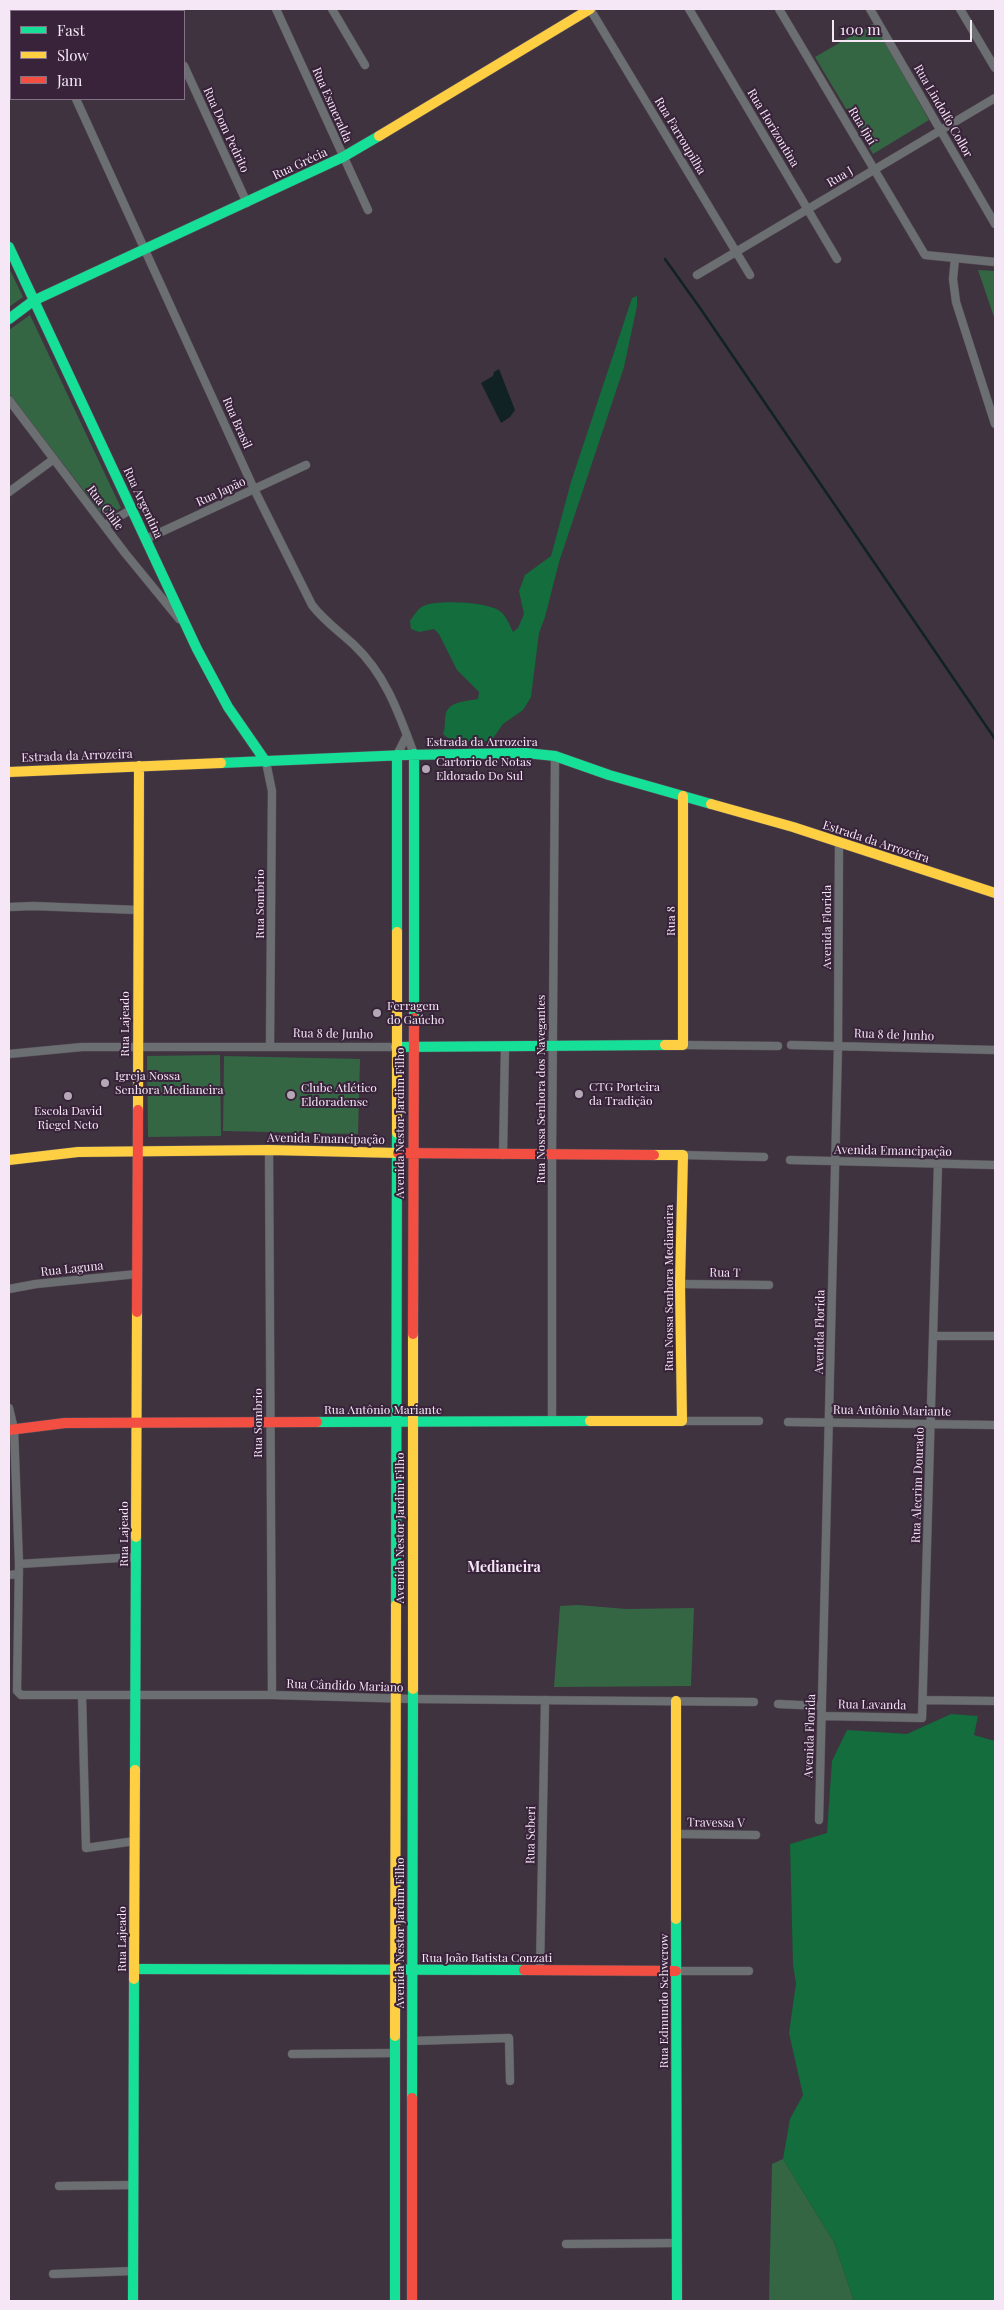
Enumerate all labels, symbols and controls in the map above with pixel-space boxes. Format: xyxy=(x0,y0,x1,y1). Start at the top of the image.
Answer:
legend xyxy=(10,10,185,100)
scale bar xyxy=(834,10,974,42)
text: 100 m xyxy=(840,19,881,39)
text: Fast xyxy=(57,20,85,40)
text: Slow xyxy=(57,45,89,65)
street label: Rua Lindolfo Collor xyxy=(911,62,975,160)
street label: Rua Esmeralda xyxy=(309,65,355,145)
text: Jam xyxy=(57,70,82,90)
street label: Rua Dom Pedrito xyxy=(200,85,252,175)
street label: Rua Horizontina xyxy=(744,86,802,170)
street label: Rua Farroupilha xyxy=(651,95,709,177)
street label: Rua Ijuí xyxy=(845,105,879,147)
street label: Rua Grécia xyxy=(270,145,330,183)
street label: Rua J xyxy=(824,164,856,190)
street label: Rua Brasil xyxy=(219,395,255,451)
street label: Rua Argentina xyxy=(120,465,166,541)
street label: Rua Japão xyxy=(194,474,248,510)
street label: Rua Chile xyxy=(84,483,126,533)
street label: Estrada da Arrozeira xyxy=(426,735,538,749)
street label: Estrada da Arrozeira xyxy=(21,747,133,765)
place label: Cartorio de Notas Eldorado Do Sul xyxy=(436,755,531,783)
marker: Cartorio de Notas Eldorado Do Sul xyxy=(420,763,432,775)
street label: Estrada da Arrozeira xyxy=(821,818,931,866)
street label: Rua Sombrio xyxy=(253,869,267,939)
street label: Avenida Florida xyxy=(820,885,834,969)
street label: Rua 8 xyxy=(664,906,678,936)
street label: Rua Lajeado xyxy=(118,991,132,1057)
street label: Rua Nossa Senhora dos Navegantes xyxy=(534,995,548,1183)
place label: Ferragem do Gaúcho xyxy=(387,999,444,1027)
marker: Ferragem do Gaúcho xyxy=(371,1007,383,1019)
street label: Rua 8 de Junho xyxy=(293,1026,373,1042)
street label: Rua 8 de Junho xyxy=(854,1026,934,1044)
street label: Avenida Nestor Jardim Filho xyxy=(393,1047,407,1199)
place label: Igreja Nossa Senhora Medianeira xyxy=(115,1069,223,1097)
marker: Igreja Nossa Senhora Medianeira xyxy=(99,1077,111,1089)
place label: CTG Porteira da Tradição xyxy=(589,1080,660,1108)
place label: Clube Atlético Eldoradense xyxy=(301,1081,377,1109)
marker: CTG Porteira da Tradição xyxy=(573,1088,585,1100)
marker: Clube Atlético Eldoradense xyxy=(285,1089,297,1101)
marker: Escola David Riegel Neto xyxy=(62,1090,74,1102)
place label: Escola David Riegel Neto xyxy=(34,1104,102,1132)
street label: Avenida Emancipação xyxy=(267,1131,385,1147)
street label: Avenida Emancipação xyxy=(834,1143,952,1159)
street label: Rua Nossa Senhora Medianeira xyxy=(662,1205,676,1371)
street label: Rua Laguna xyxy=(40,1259,104,1279)
street label: Rua T xyxy=(709,1266,741,1280)
street label: Avenida Florida xyxy=(812,1290,828,1374)
street label: Rua Sombrio xyxy=(251,1388,265,1458)
street label: Rua Antônio Mariante xyxy=(324,1403,442,1417)
street label: Rua Antônio Mariante xyxy=(833,1403,951,1419)
street label: Rua Alecrim Dourado xyxy=(909,1427,927,1543)
street label: Avenida Nestor Jardim Filho xyxy=(393,1452,407,1604)
street label: Rua Lajeado xyxy=(117,1501,131,1567)
district label: Medianeira xyxy=(467,1560,541,1576)
street label: Rua Cândido Mariano xyxy=(286,1677,404,1695)
street label: Avenida Florida xyxy=(801,1694,819,1778)
street label: Rua Lavanda xyxy=(838,1697,906,1713)
street label: Rua Seberi xyxy=(523,1806,539,1864)
street label: Travessa V xyxy=(687,1815,745,1831)
street label: Avenida Nestor Jardim Filho xyxy=(393,1857,407,2009)
street label: Rua Lajeado xyxy=(115,1906,129,1972)
street label: Rua Edmundo Schwcrow xyxy=(657,1934,671,2068)
street label: Rua João Batista Conzati xyxy=(422,1951,552,1965)

